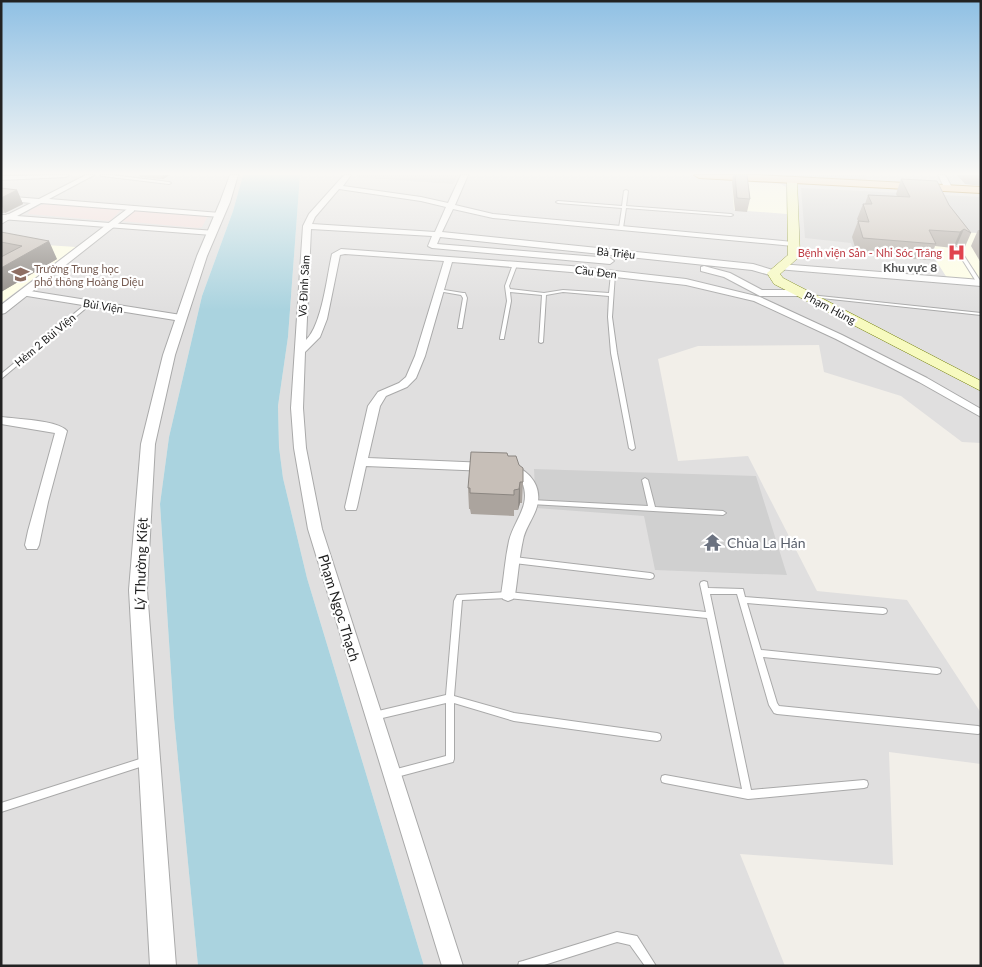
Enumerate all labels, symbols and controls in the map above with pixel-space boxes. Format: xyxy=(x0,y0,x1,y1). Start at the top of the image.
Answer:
hospital icon: Bệnh viện Sản - Nhi Sóc Trăng xyxy=(946,243,966,263)
street label: Bà Triệu xyxy=(596,244,636,261)
place label: Bệnh viện Sản - Nhi Sóc Trăng xyxy=(798,246,942,259)
street label: Võ Đình Sâm xyxy=(295,255,312,317)
district label: Khu vực 8 xyxy=(883,260,937,275)
place label: Trường Trung học phổ thông Hoàng Diệu xyxy=(34,262,144,288)
street label: Cầu Đen xyxy=(574,262,618,281)
school or university icon: Trường Trung học phổ thông Hoàng Diệu xyxy=(10,265,30,285)
street label: Phạm Hùng xyxy=(802,289,858,327)
street label: Bùi Viện xyxy=(82,296,124,315)
street label: Hẻm 2 Bùi Viện xyxy=(12,310,78,369)
street label: Lý Thường Kiệt xyxy=(130,517,151,611)
temple icon: Chùa La Hán xyxy=(703,533,723,553)
place label: Chùa La Hán xyxy=(727,534,806,551)
street label: Phạm Ngọc Thạch xyxy=(315,552,364,663)

